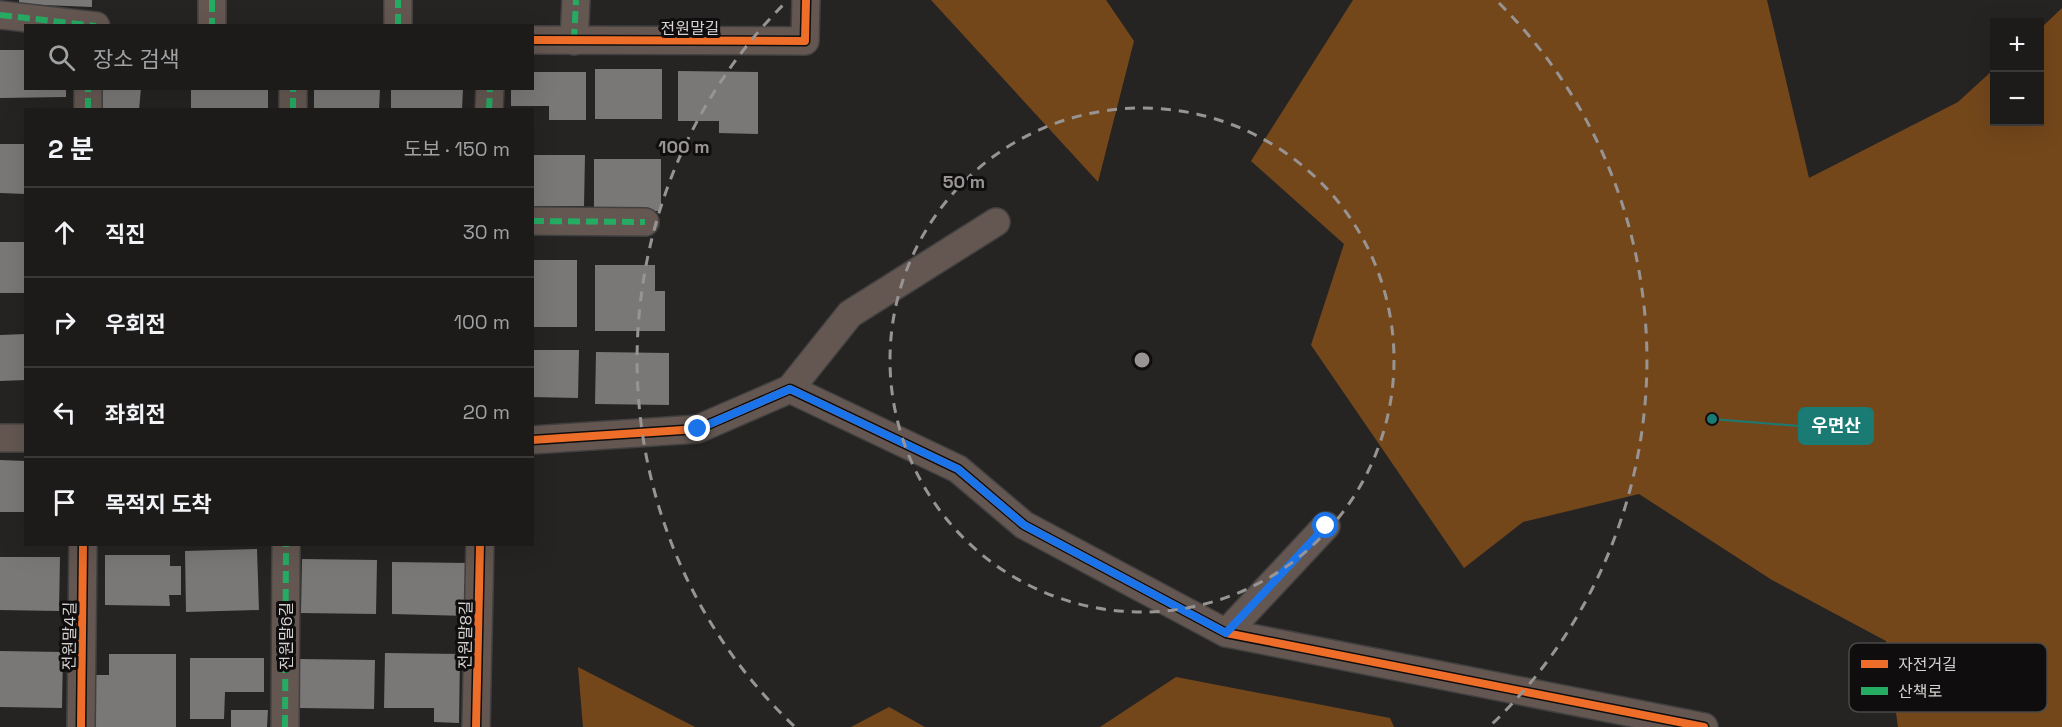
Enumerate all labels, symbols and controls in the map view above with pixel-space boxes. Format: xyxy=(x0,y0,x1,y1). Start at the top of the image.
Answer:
street label: 전원말길 xyxy=(661,18,719,39)
map controls xyxy=(1990,18,2044,126)
button: + xyxy=(1990,18,2044,72)
search box xyxy=(24,24,534,90)
icon: search xyxy=(45,41,78,74)
text: 장소 검색 xyxy=(93,45,180,73)
button: − xyxy=(1990,72,2044,126)
text: 2 분 xyxy=(48,132,94,166)
text: 100 m xyxy=(658,135,710,158)
text: 도보 · 150 m xyxy=(404,136,510,162)
text: 50 m xyxy=(943,170,985,193)
icon: ahead xyxy=(48,216,81,249)
text: 30 m xyxy=(463,219,510,245)
text: 직진 xyxy=(105,220,145,248)
icon: right xyxy=(48,306,81,339)
text: 100 m xyxy=(454,309,510,335)
text: 우회전 xyxy=(105,310,166,338)
centre of rings xyxy=(1132,350,1152,370)
icon: left xyxy=(48,396,81,429)
text: 20 m xyxy=(463,399,510,425)
text: 좌회전 xyxy=(105,400,166,428)
callout: 우면산 xyxy=(1799,408,1873,444)
text: 우면산 xyxy=(1811,414,1861,437)
route end xyxy=(684,415,710,441)
icon: arrive xyxy=(48,486,81,519)
text: 목적지 도착 xyxy=(105,490,212,518)
route start xyxy=(1312,512,1338,538)
street label: 전원말8길 xyxy=(454,600,477,670)
street label: 전원말4길 xyxy=(58,601,81,671)
street label: 전원말6길 xyxy=(276,602,297,670)
legend xyxy=(1849,643,2047,712)
text: 자전거길 xyxy=(1898,654,1957,675)
text: 산책로 xyxy=(1898,681,1942,702)

